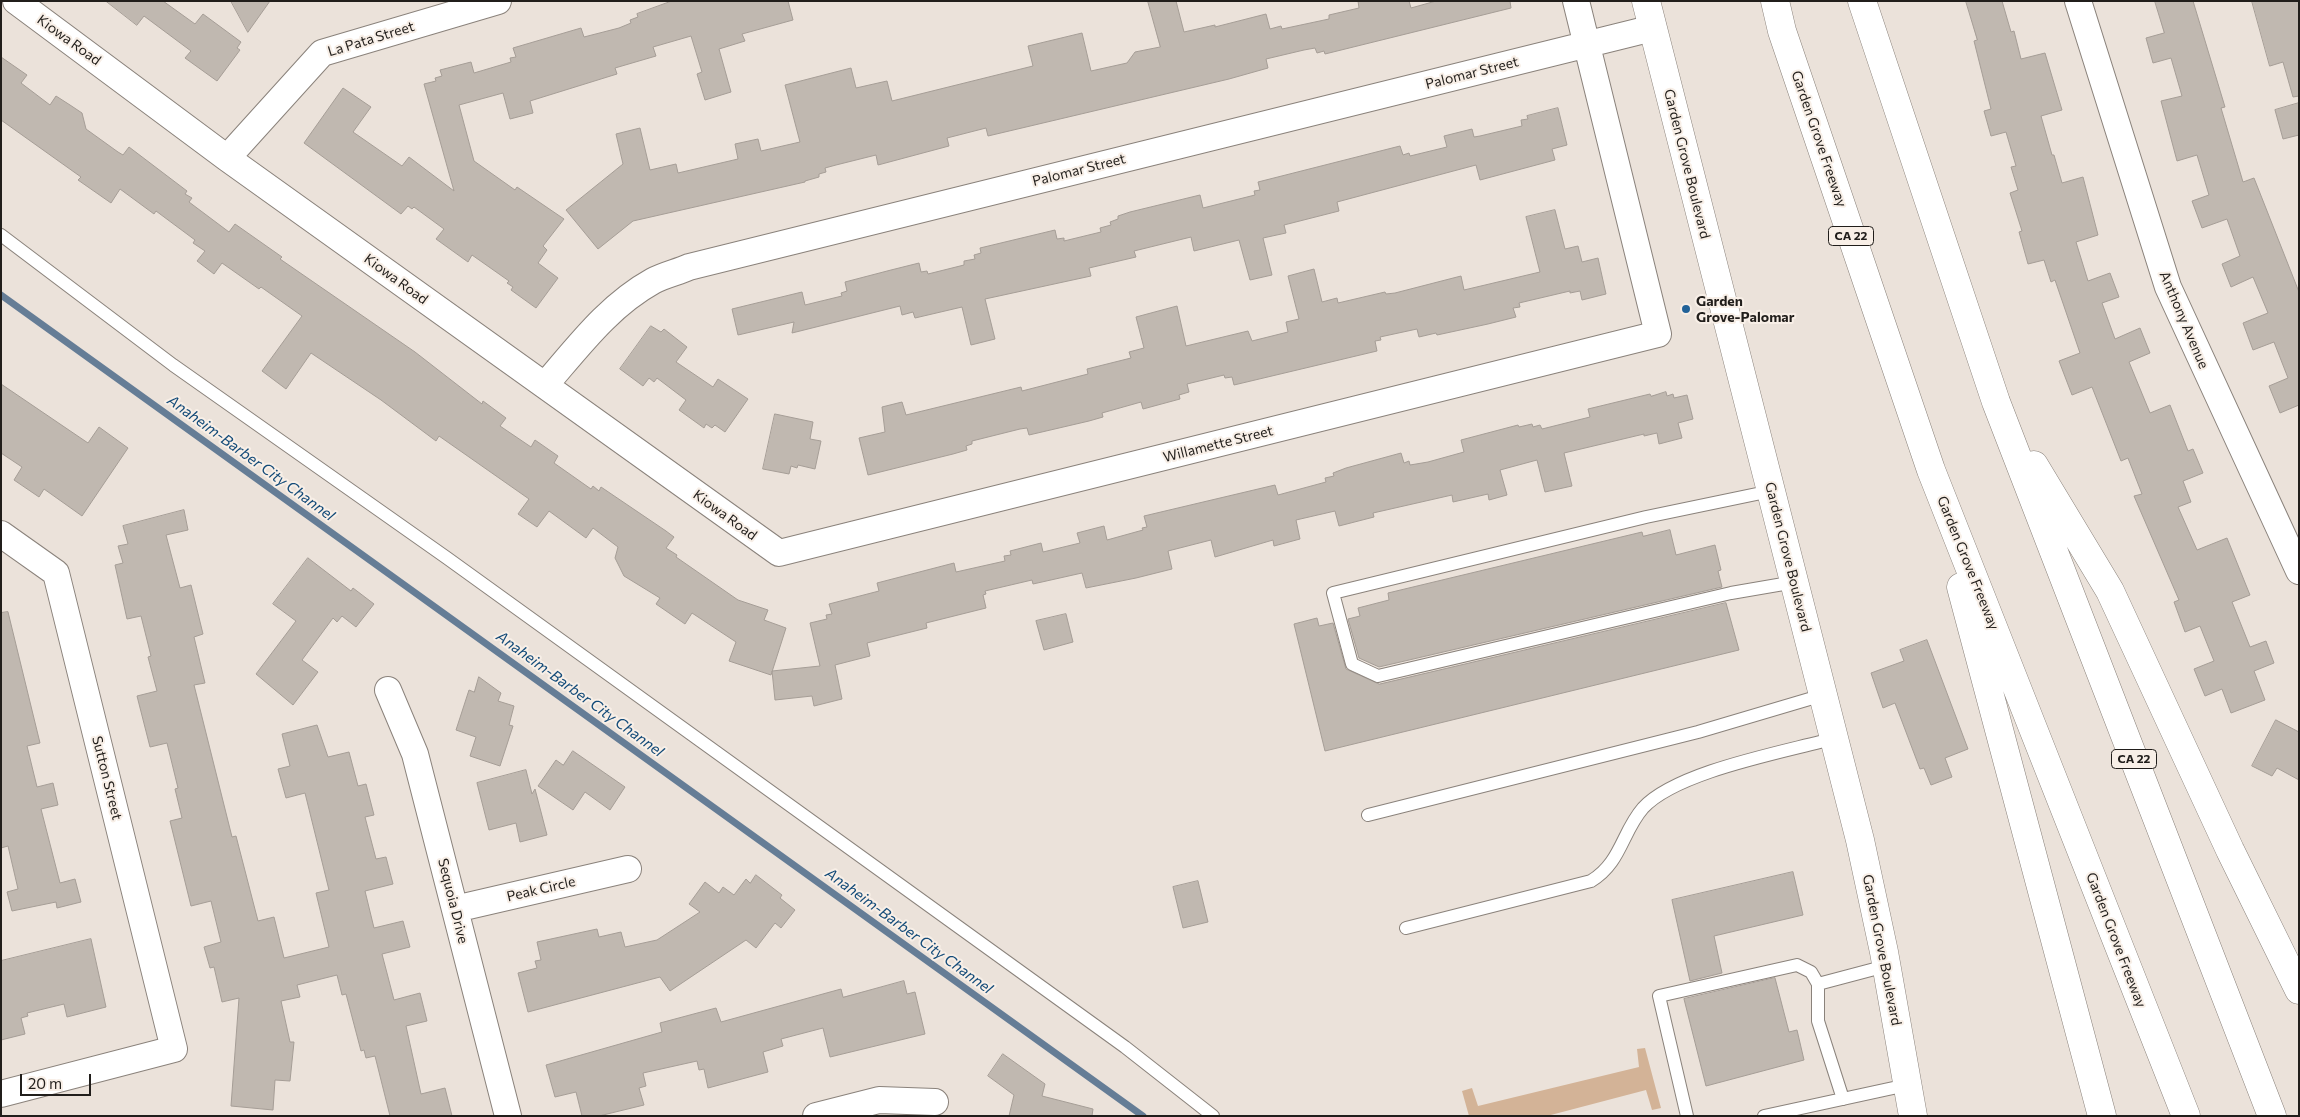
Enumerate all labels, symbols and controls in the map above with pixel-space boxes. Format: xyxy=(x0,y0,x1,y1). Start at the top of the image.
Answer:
street label: Kiowa Road xyxy=(34,11,104,69)
street label: La Pata Street xyxy=(326,18,416,60)
street label: Palomar Street xyxy=(1424,53,1520,93)
street label: Garden Grove Freeway xyxy=(1788,69,1850,209)
street label: Garden Grove Boulevard xyxy=(1660,87,1714,241)
street label: Palomar Street xyxy=(1031,150,1127,190)
road number: CA 22 xyxy=(1828,227,1874,246)
street label: Kiowa Road xyxy=(361,250,431,308)
street label: Anthony Avenue xyxy=(2156,269,2212,371)
place label: Garden Grove-Palomar xyxy=(1696,293,1795,326)
marker: Garden Grove-Palomar xyxy=(1680,303,1692,315)
water label: Anaheim-Barber City Channel xyxy=(164,391,338,525)
street label: Willamette Street xyxy=(1161,422,1275,466)
street label: Garden Grove Boulevard xyxy=(1761,480,1815,634)
street label: Kiowa Road xyxy=(690,486,760,544)
street label: Garden Grove Freeway xyxy=(1933,494,2003,632)
water label: Anaheim-Barber City Channel xyxy=(493,627,667,761)
street label: Sutton Street xyxy=(88,734,126,822)
road number: CA 22 xyxy=(2112,750,2156,769)
street label: Sequoia Drive xyxy=(434,857,472,945)
water label: Anaheim-Barber City Channel xyxy=(822,864,996,998)
street label: Garden Grove Freeway xyxy=(2083,870,2149,1010)
street label: Peak Circle xyxy=(505,873,577,905)
street label: Garden Grove Boulevard xyxy=(1859,873,1905,1027)
scale bar xyxy=(22,1064,94,1096)
text: 20 m xyxy=(28,1074,62,1092)

